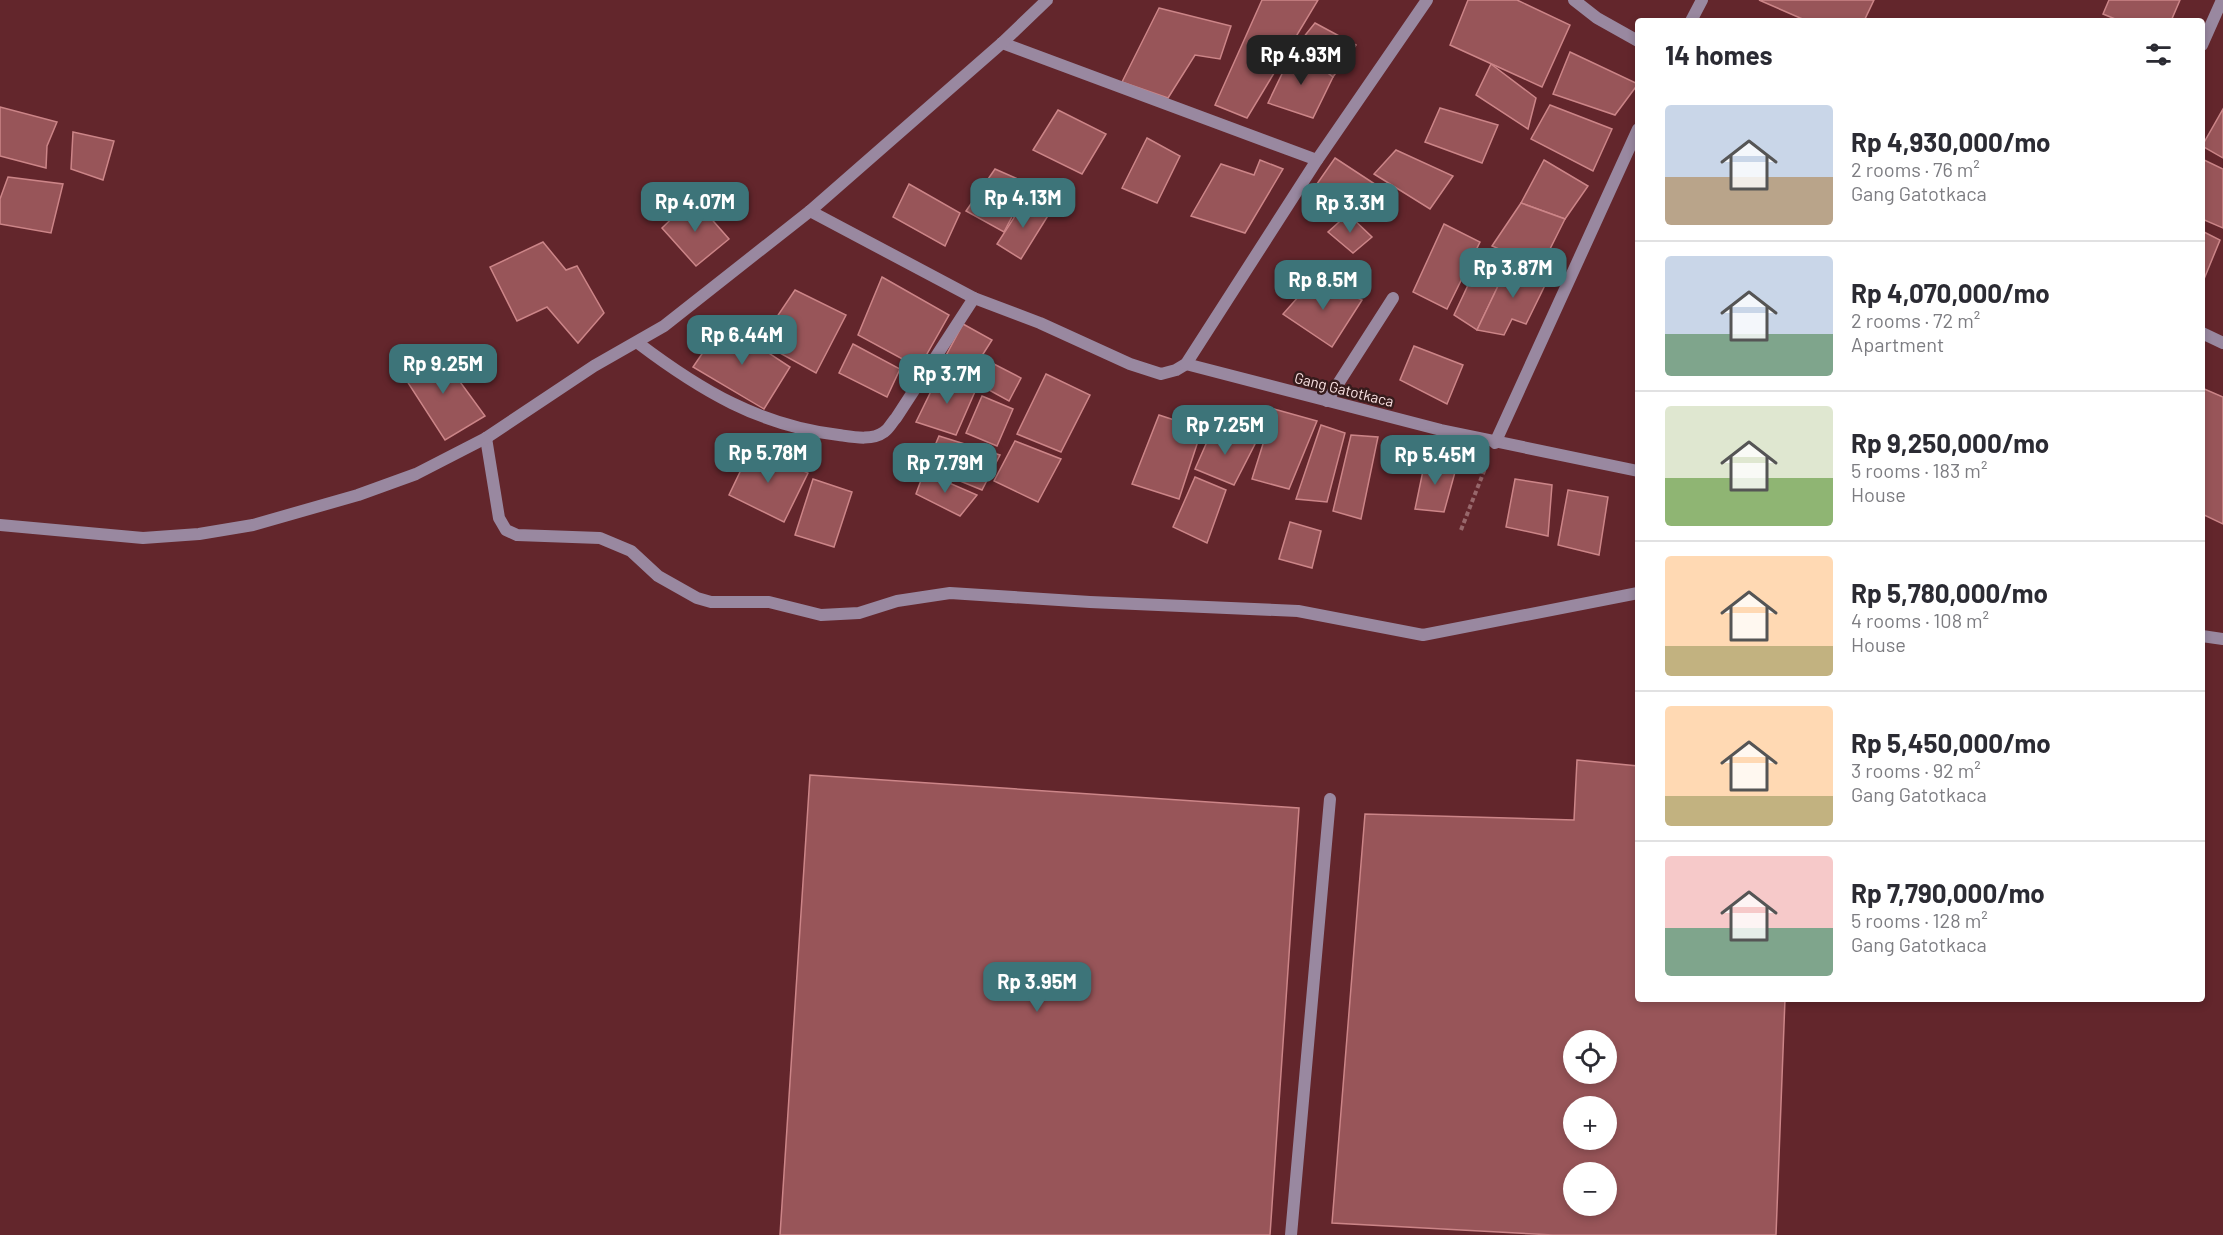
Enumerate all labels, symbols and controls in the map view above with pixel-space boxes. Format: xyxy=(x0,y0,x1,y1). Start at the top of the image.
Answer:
pin: Rp 4.93M xyxy=(1239,35,1363,86)
icon: filters xyxy=(2142,38,2175,71)
text: 14 homes xyxy=(1665,39,1772,70)
text: Rp 4.93M xyxy=(1261,42,1341,66)
text: Rp 4,930,000/mo xyxy=(1851,126,2051,157)
icon: home xyxy=(1713,129,1785,201)
text: 2 rooms · 76 m² xyxy=(1851,157,1980,181)
pin: Rp 4.13M xyxy=(961,178,1085,229)
text: Gang Gatotkaca xyxy=(1851,181,1987,205)
pin: Rp 4.07M xyxy=(633,182,757,233)
pin: Rp 3.3M xyxy=(1295,183,1405,234)
text: Rp 4.13M xyxy=(984,185,1062,209)
text: Rp 4.07M xyxy=(655,189,735,213)
text: Rp 3.3M xyxy=(1316,190,1384,214)
pin: Rp 3.87M xyxy=(1451,248,1575,299)
text: Rp 3.87M xyxy=(1474,255,1552,279)
pin: Rp 8.5M xyxy=(1268,260,1378,311)
text: Rp 8.5M xyxy=(1289,267,1357,291)
text: Rp 4,070,000/mo xyxy=(1851,277,2050,308)
icon: home xyxy=(1713,280,1785,352)
text: 2 rooms · 72 m² xyxy=(1851,308,1980,332)
pin: Rp 6.44M xyxy=(680,315,804,366)
text: Rp 6.44M xyxy=(701,322,783,346)
text: Apartment xyxy=(1851,332,1944,356)
pin: Rp 9.25M xyxy=(381,344,505,395)
text: Rp 9.25M xyxy=(403,351,483,375)
pin: Rp 3.7M xyxy=(892,354,1002,405)
text: Rp 3.7M xyxy=(913,361,981,385)
street label: Gang Gatotkaca xyxy=(1293,368,1396,410)
pin: Rp 7.25M xyxy=(1163,405,1287,456)
text: Rp 7.25M xyxy=(1186,412,1264,436)
text: Rp 9,250,000/mo xyxy=(1851,427,2049,458)
icon: home xyxy=(1713,430,1785,502)
pin: Rp 5.78M xyxy=(706,433,830,484)
pin: Rp 5.45M xyxy=(1373,435,1497,486)
text: Rp 5.78M xyxy=(729,440,807,464)
text: Rp 5.45M xyxy=(1395,442,1476,466)
pin: Rp 7.79M xyxy=(883,443,1007,494)
text: Rp 7.79M xyxy=(907,450,983,474)
text: 5 rooms · 183 m² xyxy=(1851,458,1987,482)
text: House xyxy=(1851,482,1906,506)
text: Rp 5,780,000/mo xyxy=(1851,577,2048,608)
icon: home xyxy=(1713,580,1785,652)
text: 4 rooms · 108 m² xyxy=(1851,608,1989,632)
text: House xyxy=(1851,632,1906,656)
text: Rp 5,450,000/mo xyxy=(1851,727,2051,758)
icon: home xyxy=(1713,730,1785,802)
text: 3 rooms · 92 m² xyxy=(1851,758,1981,782)
text: Gang Gatotkaca xyxy=(1851,782,1987,806)
text: Rp 7,790,000/mo xyxy=(1851,877,2045,908)
icon: home xyxy=(1713,880,1785,952)
text: 5 rooms · 128 m² xyxy=(1851,908,1988,932)
text: Gang Gatotkaca xyxy=(1851,932,1987,956)
pin: Rp 3.95M xyxy=(975,962,1099,1013)
text: Rp 3.95M xyxy=(997,969,1077,993)
map controls xyxy=(1563,1030,1617,1216)
button: locate xyxy=(1563,1030,1617,1084)
button: + xyxy=(1563,1096,1617,1150)
button: − xyxy=(1563,1162,1617,1216)

